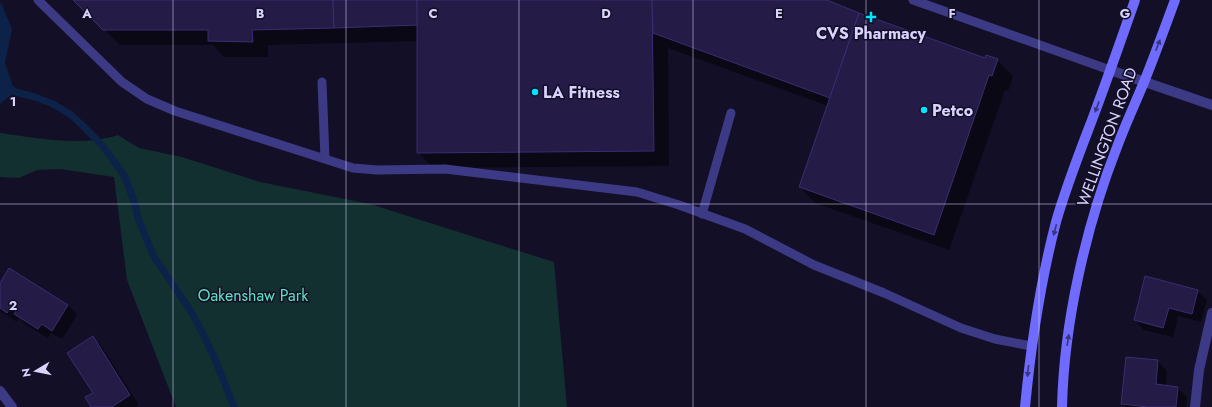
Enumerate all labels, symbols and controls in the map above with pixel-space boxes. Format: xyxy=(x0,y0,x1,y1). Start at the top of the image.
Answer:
text: A xyxy=(81,4,92,23)
text: B xyxy=(256,4,265,23)
text: C xyxy=(428,4,438,23)
text: D xyxy=(601,4,611,23)
text: E xyxy=(775,4,783,23)
text: F xyxy=(948,4,956,23)
text: G xyxy=(1120,4,1131,23)
marker: CVS Pharmacy xyxy=(866,12,876,22)
place label: CVS Pharmacy xyxy=(816,22,927,45)
one-way arrow xyxy=(1155,38,1161,50)
street label: WELLINGTON ROAD xyxy=(1071,64,1143,210)
place label: LA Fitness xyxy=(543,81,620,104)
marker: LA Fitness xyxy=(530,87,540,97)
text: 1 xyxy=(10,92,16,111)
place label: Petco xyxy=(932,99,973,122)
one-way arrow xyxy=(1093,101,1099,113)
marker: Petco xyxy=(919,105,929,115)
one-way arrow xyxy=(1051,223,1057,236)
park label: Oakenshaw Park xyxy=(198,284,309,307)
text: 2 xyxy=(9,296,17,315)
one-way arrow xyxy=(1065,334,1071,346)
north arrow xyxy=(16,351,56,391)
one-way arrow xyxy=(1025,365,1032,377)
text: N xyxy=(18,367,35,378)

